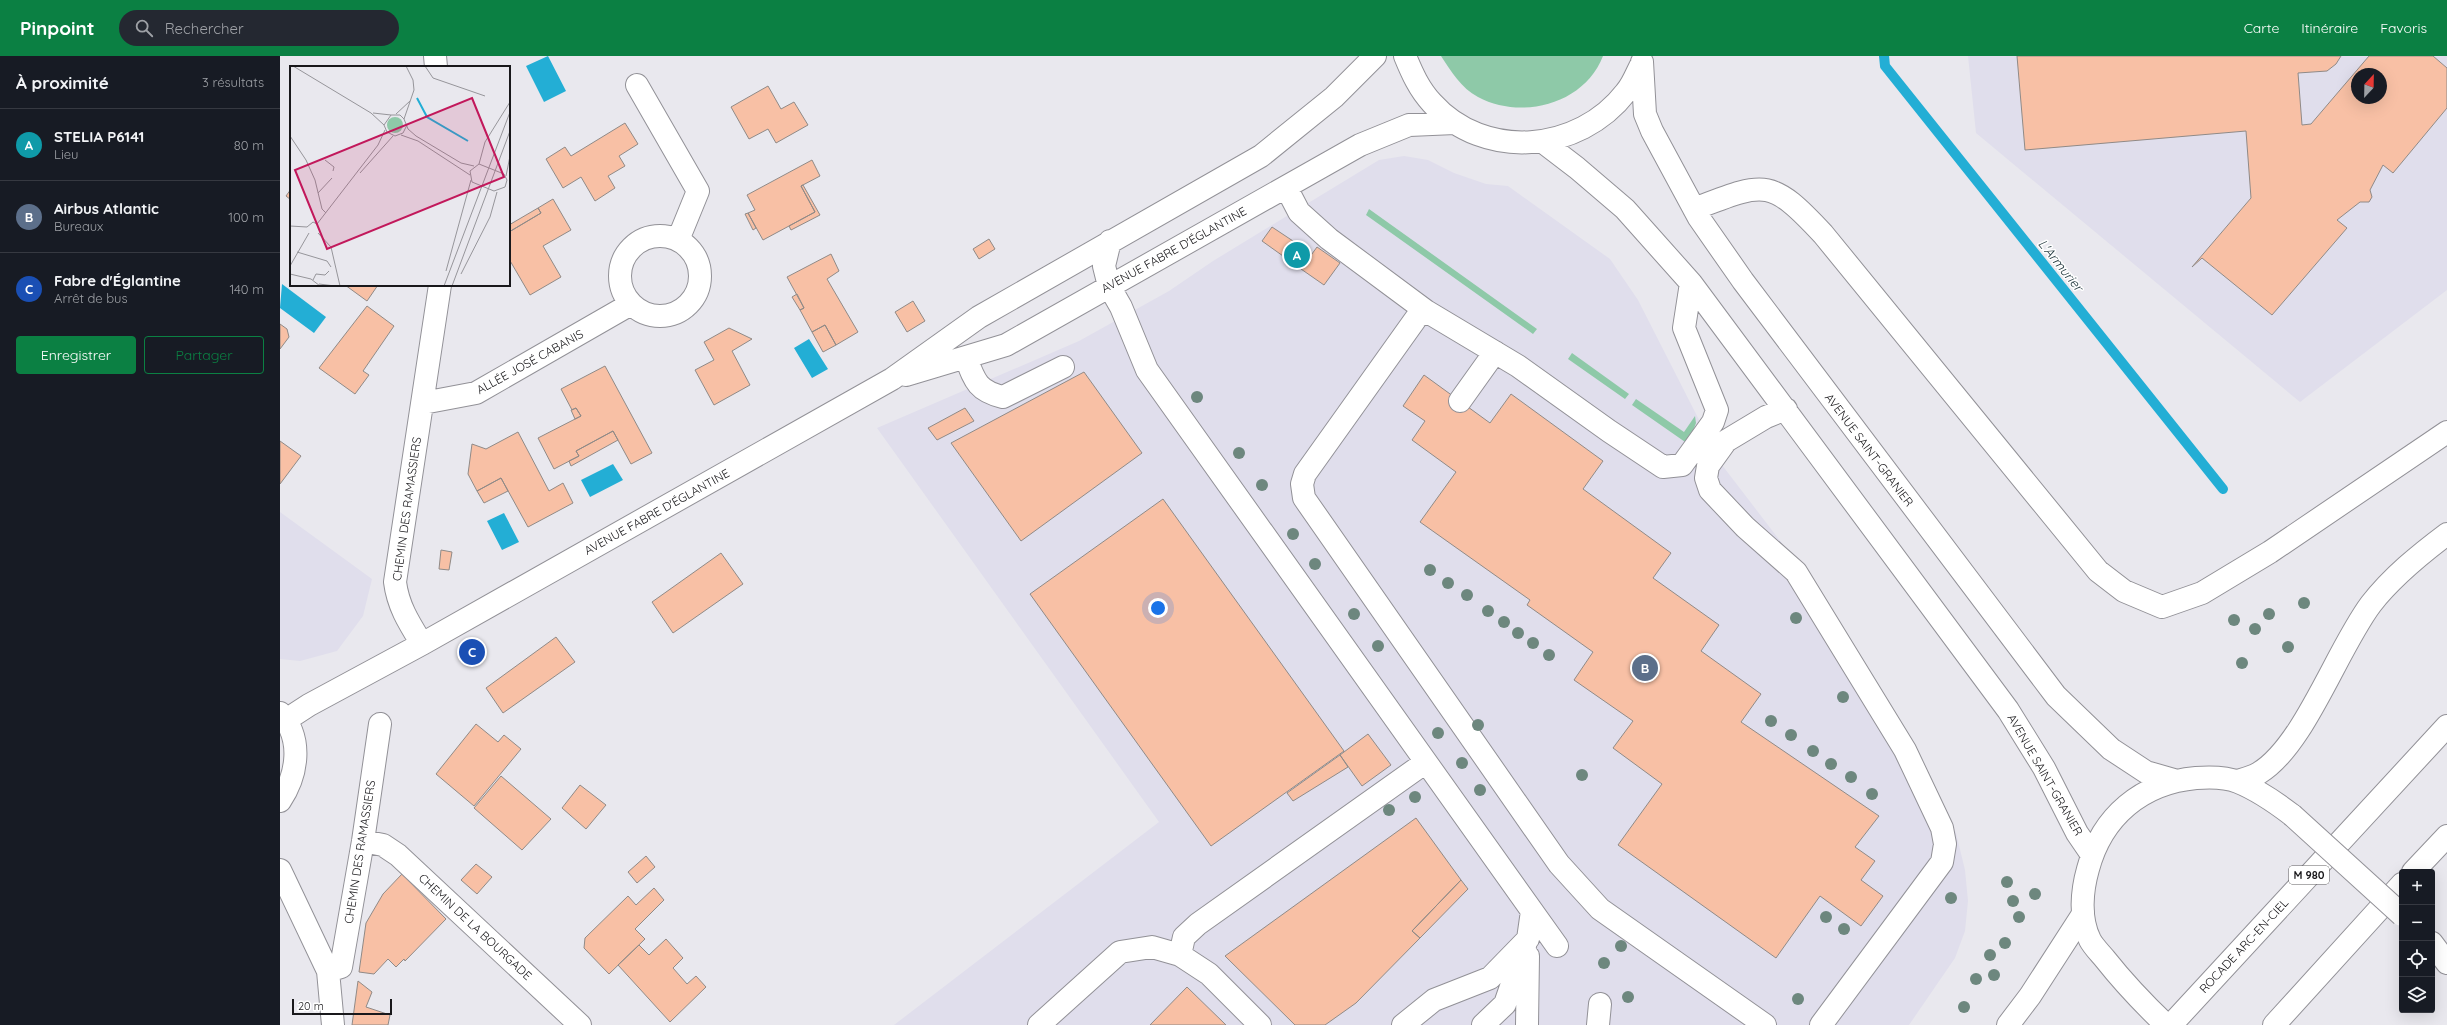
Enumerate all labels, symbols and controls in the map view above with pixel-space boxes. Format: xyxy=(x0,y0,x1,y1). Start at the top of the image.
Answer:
search box xyxy=(119,10,399,46)
text: Pinpoint xyxy=(20,16,95,40)
icon: search xyxy=(133,17,155,39)
text: Rechercher xyxy=(165,19,244,38)
text: Carte xyxy=(2244,19,2279,37)
text: Itinéraire xyxy=(2301,19,2358,37)
text: Favoris xyxy=(2380,19,2427,37)
inset map xyxy=(290,66,510,286)
north arrow xyxy=(2351,68,2387,104)
text: À proximité xyxy=(16,72,109,93)
text: 3 résultats xyxy=(202,74,264,90)
text: STELIA P6141 xyxy=(54,127,144,146)
text: A xyxy=(25,137,33,153)
text: 80 m xyxy=(234,137,264,153)
text: Lieu xyxy=(54,146,78,162)
text: Airbus Atlantic xyxy=(54,199,159,218)
street label: AVENUE FABRE D'ÉGLANTINE xyxy=(1099,203,1249,296)
text: B xyxy=(25,209,33,225)
text: 100 m xyxy=(228,209,264,225)
text: Bureaux xyxy=(54,218,103,234)
water label: L'Armurier xyxy=(2035,236,2088,296)
pin: A xyxy=(1284,240,1310,270)
text: Fabre d'Églantine xyxy=(54,271,181,290)
text: C xyxy=(25,281,33,297)
text: 140 m xyxy=(229,281,264,297)
text: Arrêt de bus xyxy=(54,290,128,306)
street label: ALLÉE JOSÉ CABANIS xyxy=(474,326,586,397)
button: Enregistrer xyxy=(16,336,136,374)
button: Partager xyxy=(144,336,264,374)
street label: AVENUE SAINT-GRANIER xyxy=(1822,390,1917,509)
street label: CHEMIN DES RAMASSIERS xyxy=(389,436,424,582)
street label: AVENUE FABRE D'ÉGLANTINE xyxy=(582,465,732,558)
your location xyxy=(1148,598,1168,618)
pin: C xyxy=(459,637,485,667)
pin: B xyxy=(1632,653,1658,683)
street label: AVENUE SAINT-GRANIER xyxy=(2005,711,2086,838)
street label: CHEMIN DES RAMASSIERS xyxy=(341,779,378,925)
road number: M 980 xyxy=(2289,866,2329,884)
map controls xyxy=(2399,869,2435,1013)
button: + xyxy=(2399,869,2435,905)
street label: CHEMIN DE LA BOURGADE xyxy=(416,870,535,983)
street label: ROCADE ARC-EN-CIEL xyxy=(2196,895,2292,996)
button: − xyxy=(2399,905,2435,941)
button: locate xyxy=(2399,941,2435,977)
button: layers xyxy=(2399,977,2435,1013)
scale bar xyxy=(292,997,392,1016)
text: 20 m xyxy=(298,999,324,1013)

